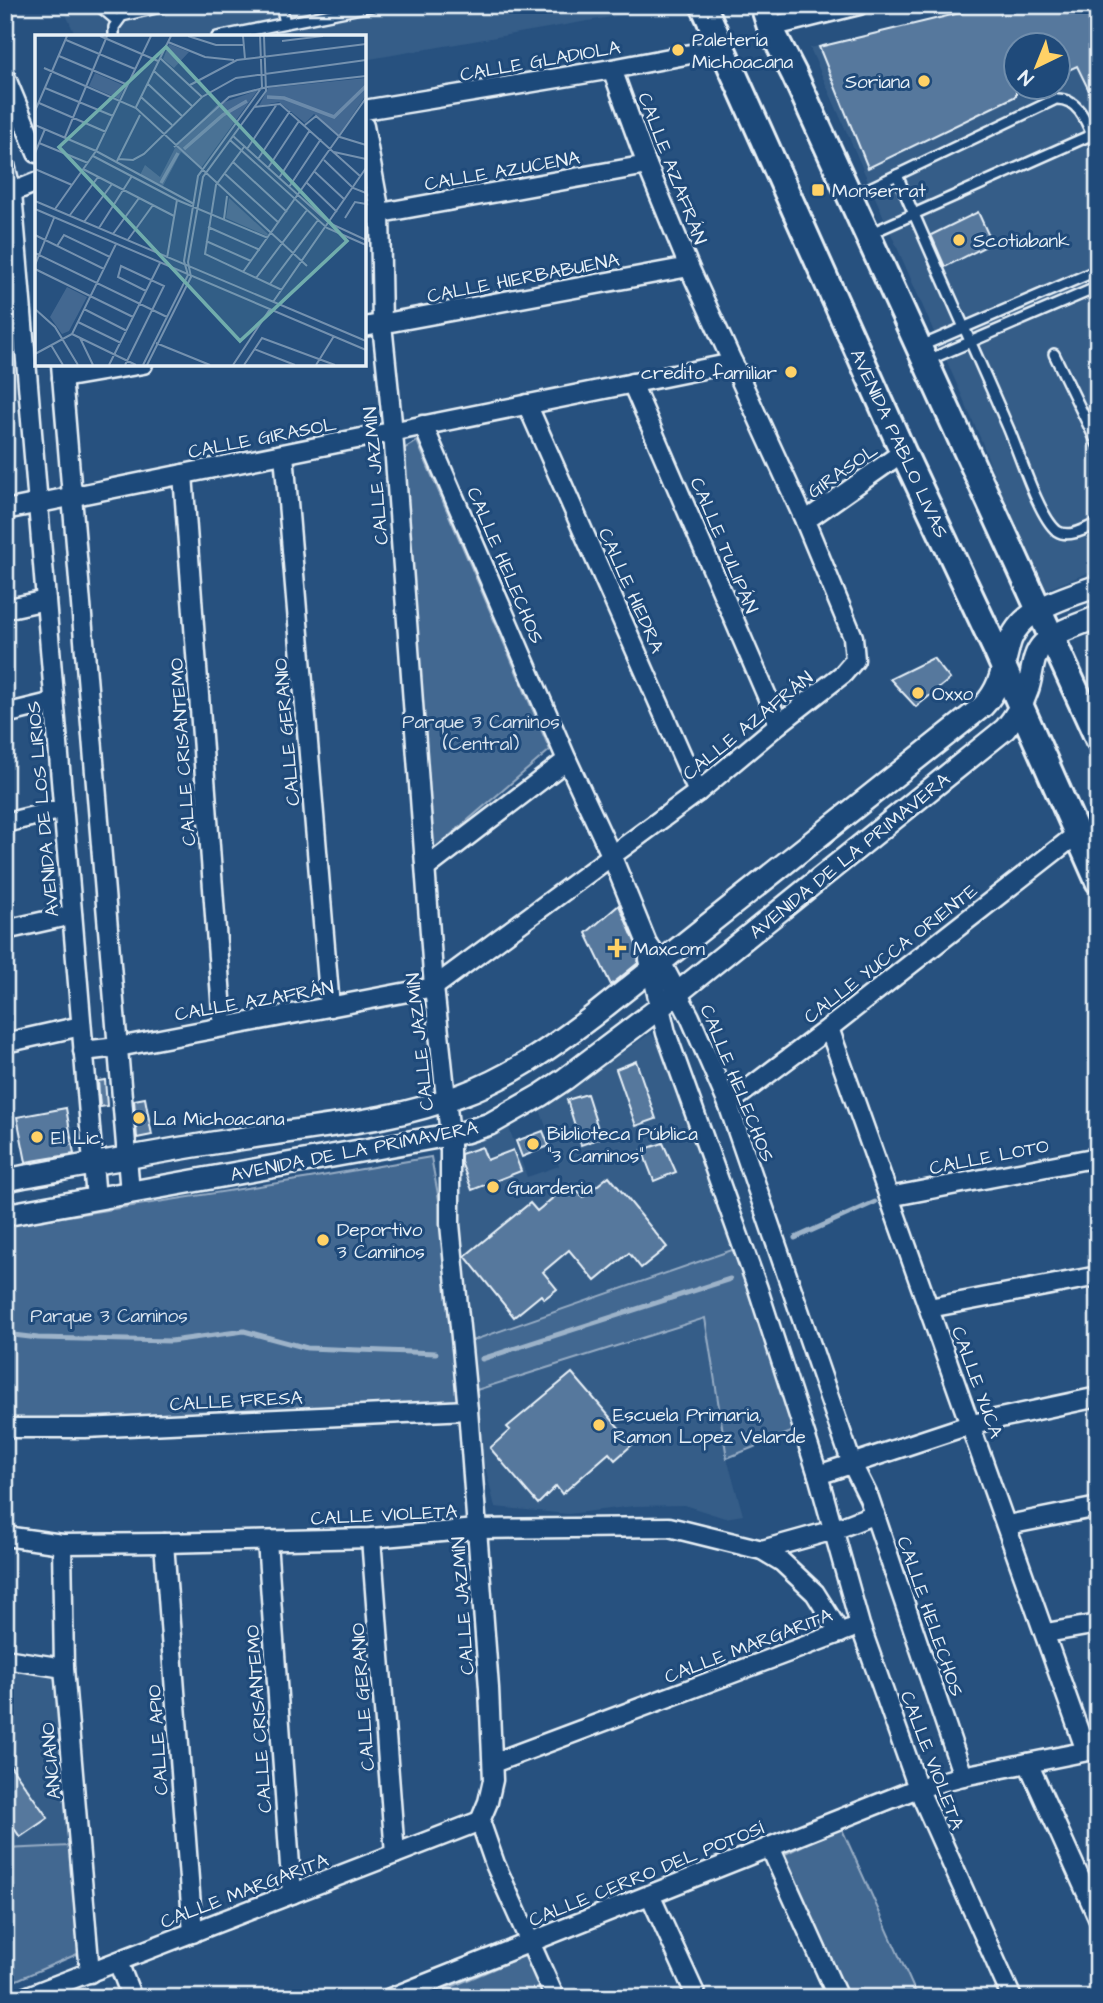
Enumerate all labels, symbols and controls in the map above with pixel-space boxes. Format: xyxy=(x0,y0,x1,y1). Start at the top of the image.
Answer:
place label: Paletería Michoacana xyxy=(692,27,794,76)
north arrow xyxy=(1002,32,1072,102)
street label: CALLE GLADIOLA xyxy=(458,34,623,89)
inset map xyxy=(35,35,366,366)
marker: Paletería Michoacana xyxy=(670,42,686,58)
text: N xyxy=(1013,63,1040,91)
place label: Soriana xyxy=(845,69,910,96)
marker: Soriana xyxy=(916,73,932,89)
street label: CALLE AZAFRÁN xyxy=(630,89,713,249)
street label: CALLE AZUCENA xyxy=(422,145,582,198)
place label: Monserrat xyxy=(832,178,926,205)
marker: Monserrat xyxy=(810,182,826,198)
place label: Scotiabank xyxy=(973,228,1070,255)
marker: Scotiabank xyxy=(951,232,967,248)
street label: CALLE HIERBABUENA xyxy=(425,247,622,310)
street label: AVENIDA PABLO LIVAS xyxy=(843,345,954,543)
place label: credito familiar xyxy=(641,360,778,387)
marker: credito familiar xyxy=(783,364,799,380)
street label: CALLE JAZMÍN xyxy=(357,406,396,546)
street label: CALLE GIRASOL xyxy=(186,411,339,466)
street label: GIRASOL xyxy=(802,437,883,505)
street label: CALLE TULIPÁN xyxy=(683,473,765,618)
street label: CALLE HELECHOS xyxy=(459,483,550,648)
street label: CALLE HIEDRA xyxy=(591,524,670,658)
street label: CALLE GERANIO xyxy=(268,656,307,807)
street label: CALLE CRISANTEMO xyxy=(163,657,204,847)
street label: CALLE AZAFRÁN xyxy=(677,665,819,787)
place label: Oxxo xyxy=(932,681,974,708)
marker: Oxxo xyxy=(910,685,926,701)
street label: AVENIDA DE LOS LIRIOS xyxy=(21,700,66,918)
park label: Parque 3 Caminos (Central) xyxy=(402,709,560,758)
street label: AVENIDA DE LA PRIMAVERA xyxy=(744,766,956,946)
street label: CALLE YUCCA ORIENTE xyxy=(798,878,983,1031)
place label: Maxcom xyxy=(633,936,705,963)
marker: Maxcom xyxy=(607,938,627,958)
street label: CALLE JAZMÍN xyxy=(400,972,441,1112)
street label: CALLE AZAFRÁN xyxy=(173,974,336,1029)
street label: CALLE HELECHOS xyxy=(693,1001,781,1166)
place label: La Michoacana xyxy=(153,1106,285,1133)
marker: La Michoacana xyxy=(131,1110,147,1126)
street label: AVENIDA DE LA PRIMAVERA xyxy=(228,1114,480,1189)
place label: Biblioteca Pública "3 Caminos" xyxy=(547,1121,698,1170)
place label: El Lic. xyxy=(51,1125,104,1152)
marker: El Lic. xyxy=(29,1129,45,1145)
street label: CALLE LOTO xyxy=(927,1133,1052,1182)
marker: Biblioteca Pública "3 Caminos" xyxy=(525,1136,541,1152)
place label: Guarderia xyxy=(507,1175,593,1202)
marker: Guarderia xyxy=(485,1179,501,1195)
place label: Deportivo 3 Caminos xyxy=(337,1217,425,1266)
marker: Deportivo 3 Caminos xyxy=(315,1232,331,1248)
park label: Parque 3 Caminos xyxy=(30,1303,188,1330)
street label: CALLE YUCA xyxy=(944,1323,1009,1442)
street label: CALLE FRESA xyxy=(169,1385,303,1418)
place label: Escuela Primaria, Ramon Lopez Velarde xyxy=(613,1402,806,1451)
marker: Escuela Primaria, Ramon Lopez Velarde xyxy=(591,1417,607,1433)
street label: CALLE VIOLETA xyxy=(310,1498,458,1533)
street label: CALLE HELECHOS xyxy=(889,1533,970,1700)
street label: CALLE JAZMÍN xyxy=(445,1536,482,1676)
street label: CALLE MARGARITA xyxy=(661,1602,836,1691)
street label: CALLE GERANIO xyxy=(345,1622,382,1772)
street label: CALLE CRISANTEMO xyxy=(239,1624,280,1814)
street label: CALLE APIO xyxy=(141,1683,176,1796)
street label: CALLE VIOLETA xyxy=(893,1687,970,1834)
street label: ANCIANO xyxy=(35,1721,68,1801)
street label: CALLE CERRO DEL POTOSÍ xyxy=(525,1815,768,1934)
street label: CALLE MARGARITA xyxy=(157,1847,332,1936)

